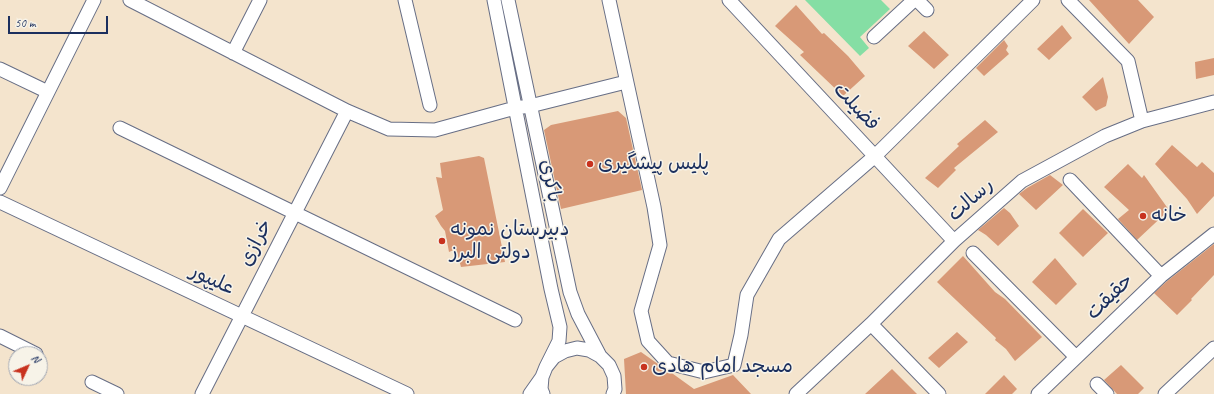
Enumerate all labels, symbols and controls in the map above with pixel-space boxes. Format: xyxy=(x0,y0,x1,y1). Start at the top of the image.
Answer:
scale bar xyxy=(10,8,110,34)
text: 50 m xyxy=(15,15,35,31)
street label: فضیلت xyxy=(828,78,884,136)
place label: پلیس پیشگیری xyxy=(598,152,709,176)
street label: باکری xyxy=(534,157,566,205)
marker: پلیس پیشگیری xyxy=(585,159,595,169)
street label: رسالت xyxy=(943,173,999,227)
place label: خانه xyxy=(1151,204,1187,228)
marker: خانه xyxy=(1138,211,1148,221)
street label: خرازی xyxy=(234,215,278,271)
place label: دبیرستان نمونه دولتی البرز xyxy=(450,218,569,265)
marker: دبیرستان نمونه دولتی البرز xyxy=(437,236,447,246)
street label: علیپور xyxy=(186,259,238,301)
street label: حقیقت xyxy=(1082,269,1138,325)
north arrow xyxy=(8,346,48,386)
text: N xyxy=(29,351,43,366)
place label: مسجد امام هادی xyxy=(652,355,793,379)
marker: مسجد امام هادی xyxy=(639,362,649,372)

